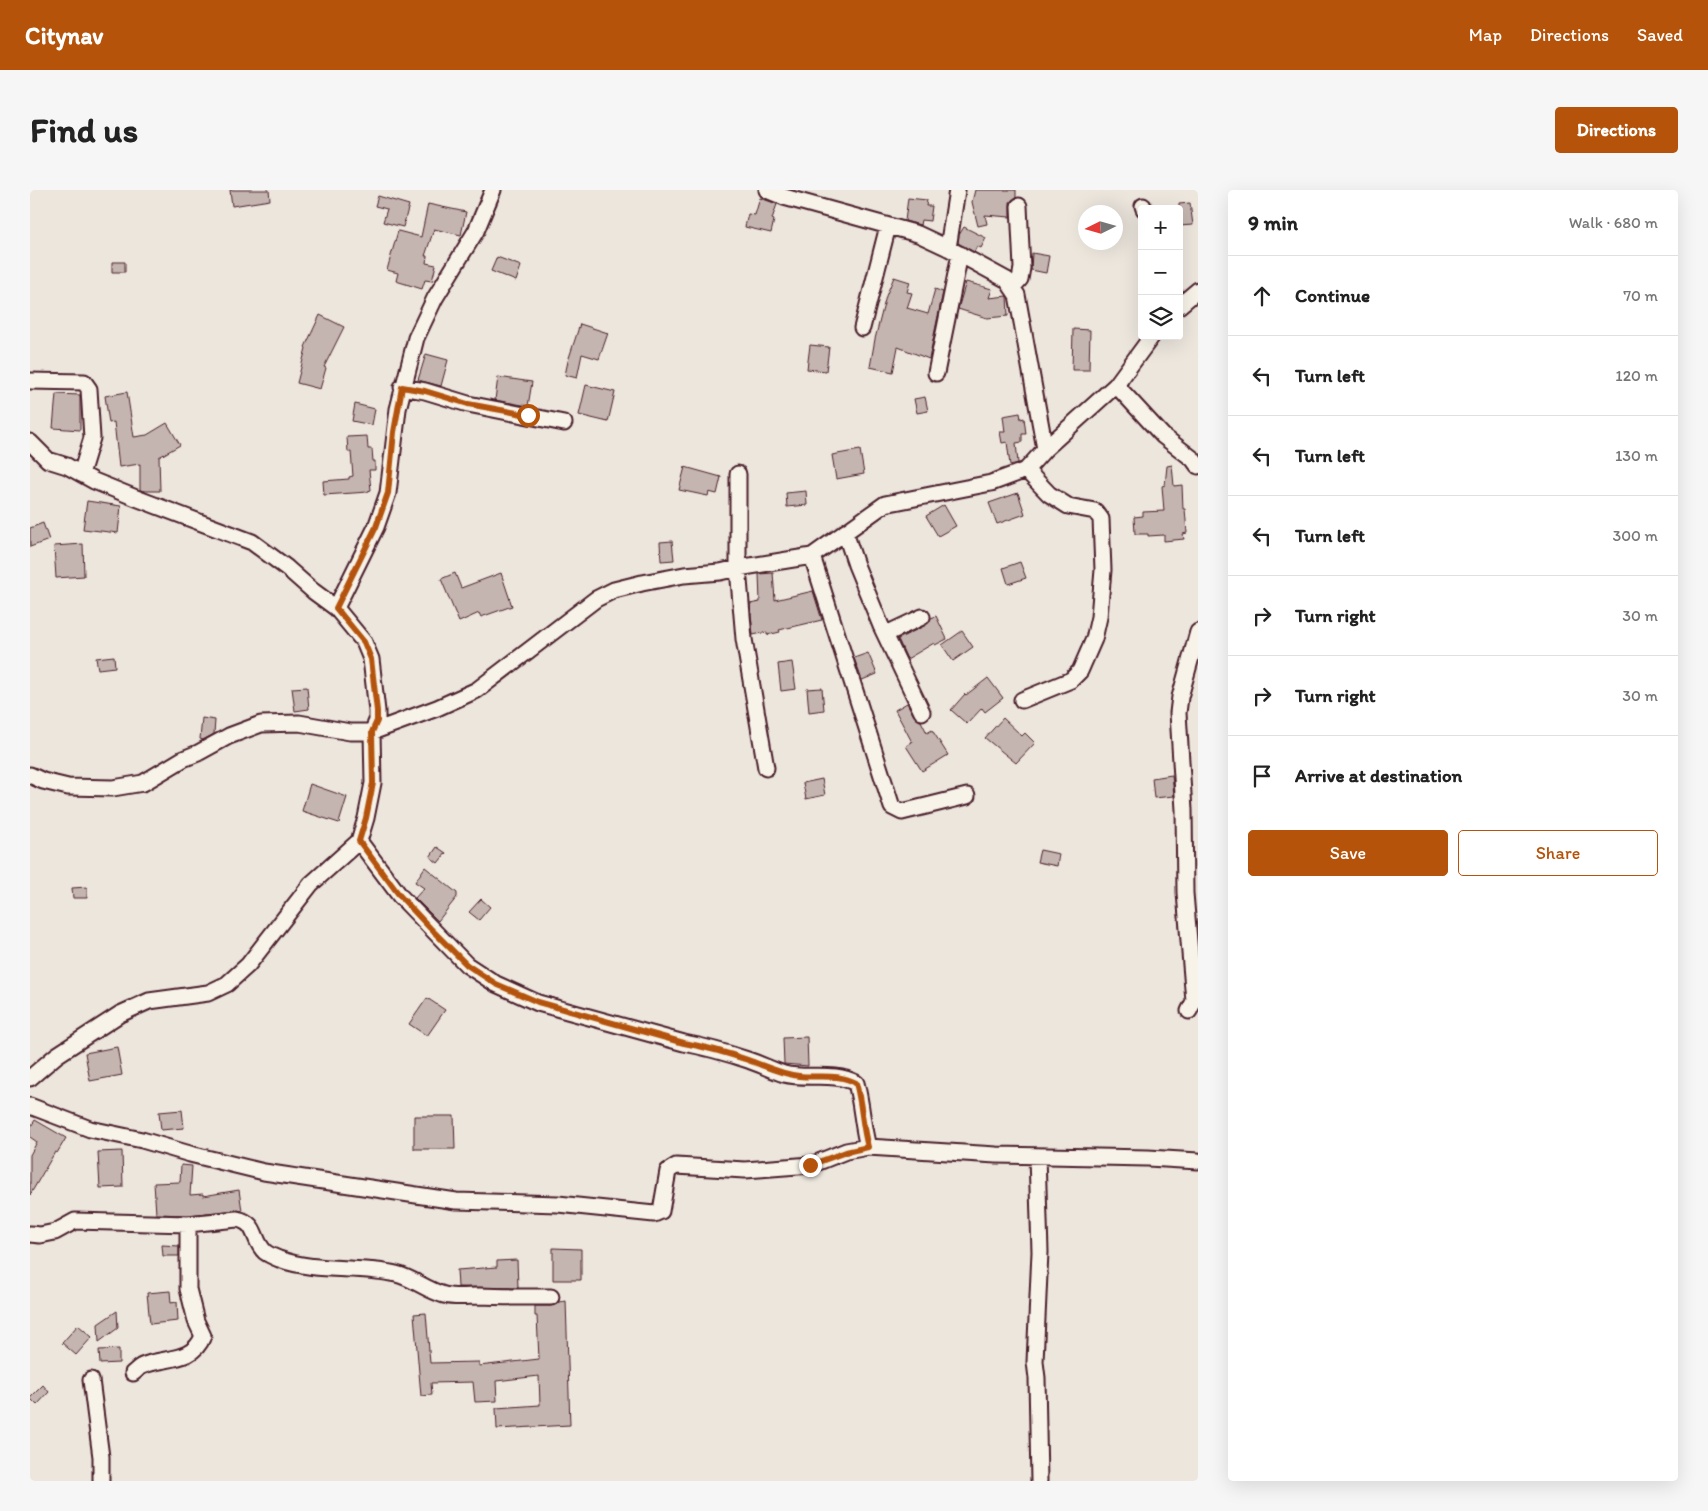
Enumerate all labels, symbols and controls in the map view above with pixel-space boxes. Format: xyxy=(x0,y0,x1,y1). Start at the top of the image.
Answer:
text: Citynav xyxy=(25,21,103,50)
text: Map xyxy=(1469,24,1502,46)
text: Directions xyxy=(1530,24,1609,46)
text: Saved xyxy=(1637,24,1683,46)
button: Directions xyxy=(1555,107,1678,153)
text: Find us xyxy=(30,109,138,151)
north arrow xyxy=(1078,205,1123,250)
map controls xyxy=(1138,205,1183,340)
button: + xyxy=(1138,205,1183,250)
text: 9 min xyxy=(1248,210,1298,235)
text: Walk · 680 m xyxy=(1569,213,1658,232)
button: − xyxy=(1138,250,1183,295)
icon: ahead xyxy=(1248,282,1276,310)
text: Continue xyxy=(1295,284,1370,307)
text: 70 m xyxy=(1623,286,1658,305)
button: layers xyxy=(1138,295,1183,340)
icon: left xyxy=(1248,362,1276,390)
text: Turn left xyxy=(1295,364,1365,387)
text: 120 m xyxy=(1615,366,1658,385)
route start xyxy=(517,404,540,427)
icon: left xyxy=(1248,442,1276,470)
text: Turn left xyxy=(1295,444,1365,467)
text: 130 m xyxy=(1615,446,1658,465)
icon: left xyxy=(1248,522,1276,550)
text: Turn left xyxy=(1295,524,1365,547)
text: 300 m xyxy=(1613,526,1658,545)
icon: right xyxy=(1248,602,1276,630)
text: Turn right xyxy=(1295,604,1376,627)
text: 30 m xyxy=(1622,606,1658,625)
icon: right xyxy=(1248,682,1276,710)
text: Turn right xyxy=(1295,684,1376,707)
text: 30 m xyxy=(1622,686,1658,705)
icon: arrive xyxy=(1248,762,1276,790)
text: Arrive at destination xyxy=(1295,764,1462,787)
button: Save xyxy=(1248,830,1448,876)
button: Share xyxy=(1458,830,1658,876)
route end xyxy=(799,1154,822,1177)

